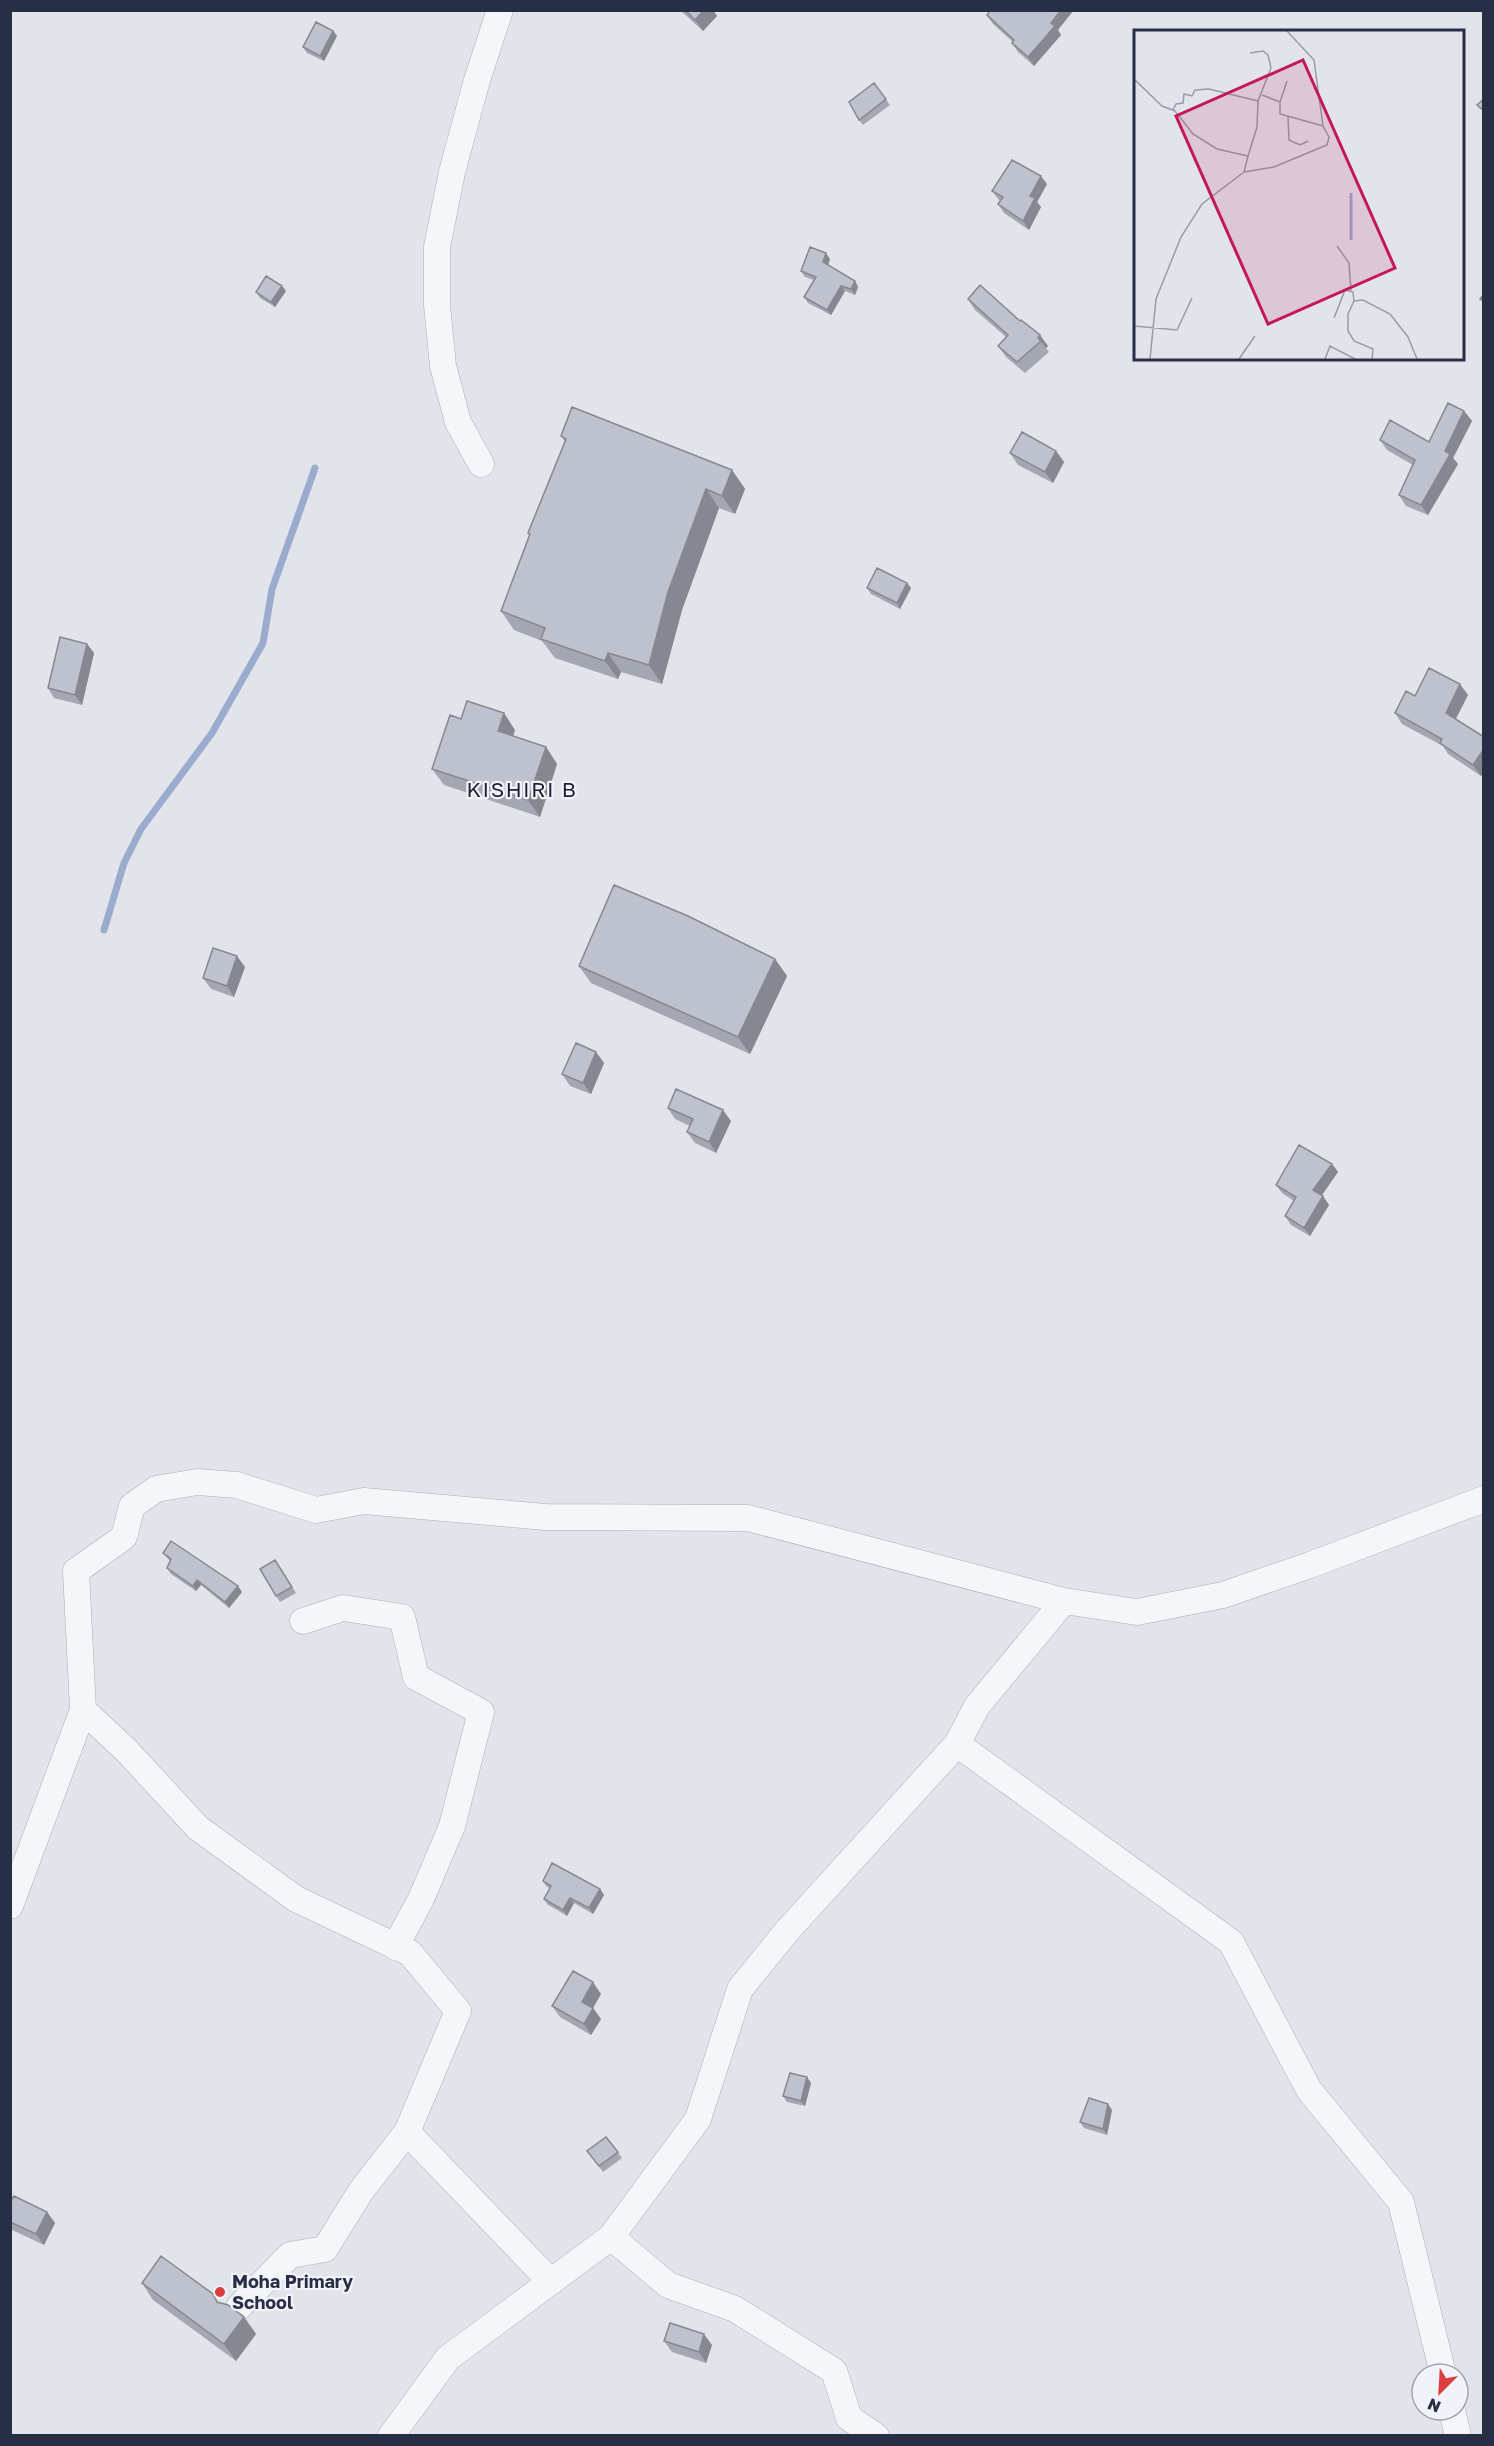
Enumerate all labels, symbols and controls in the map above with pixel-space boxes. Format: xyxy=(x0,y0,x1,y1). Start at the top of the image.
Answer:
inset map xyxy=(1134,30,1464,360)
district label: KISHIRI B xyxy=(467,776,577,802)
place label: Moha Primary School xyxy=(232,2270,353,2313)
marker: Moha Primary School xyxy=(213,2285,227,2299)
north arrow xyxy=(1410,2362,1470,2422)
text: N xyxy=(1424,2394,1444,2417)

